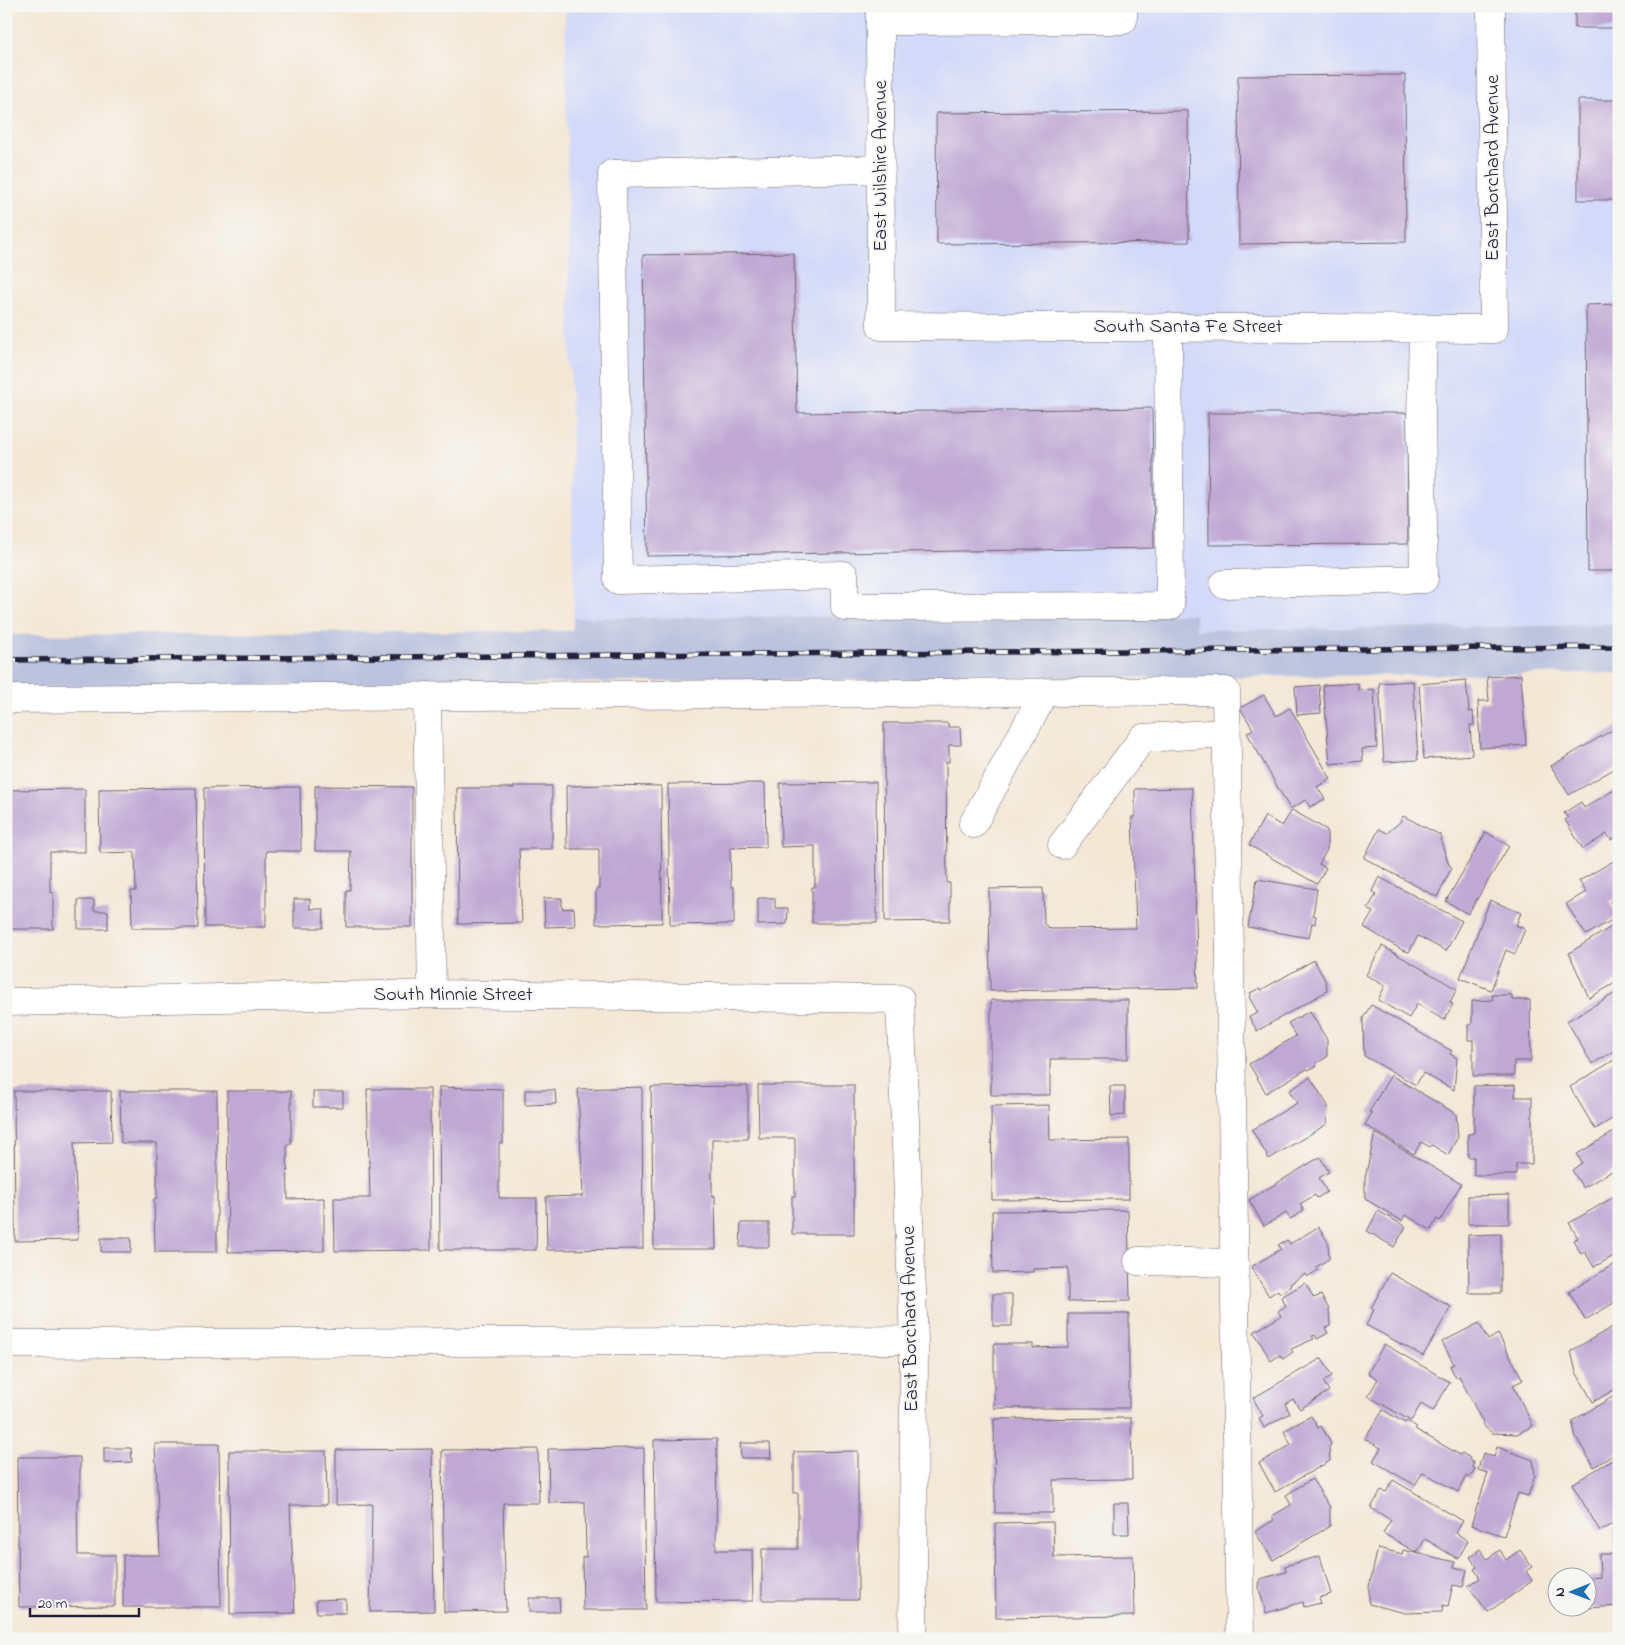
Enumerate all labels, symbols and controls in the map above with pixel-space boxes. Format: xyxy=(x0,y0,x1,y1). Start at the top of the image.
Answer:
street label: East Borchard Avenue xyxy=(1479,75,1508,261)
street label: East Wilshire Avenue xyxy=(867,80,896,252)
street label: South Santa Fe Street xyxy=(1093,313,1283,342)
street label: South Minnie Street xyxy=(373,981,533,1010)
street label: East Borchard Avenue xyxy=(895,1226,927,1412)
north arrow xyxy=(1548,1568,1598,1618)
scale bar xyxy=(30,1585,139,1617)
text: N xyxy=(1550,1587,1571,1597)
text: 20 m xyxy=(38,1593,68,1615)

